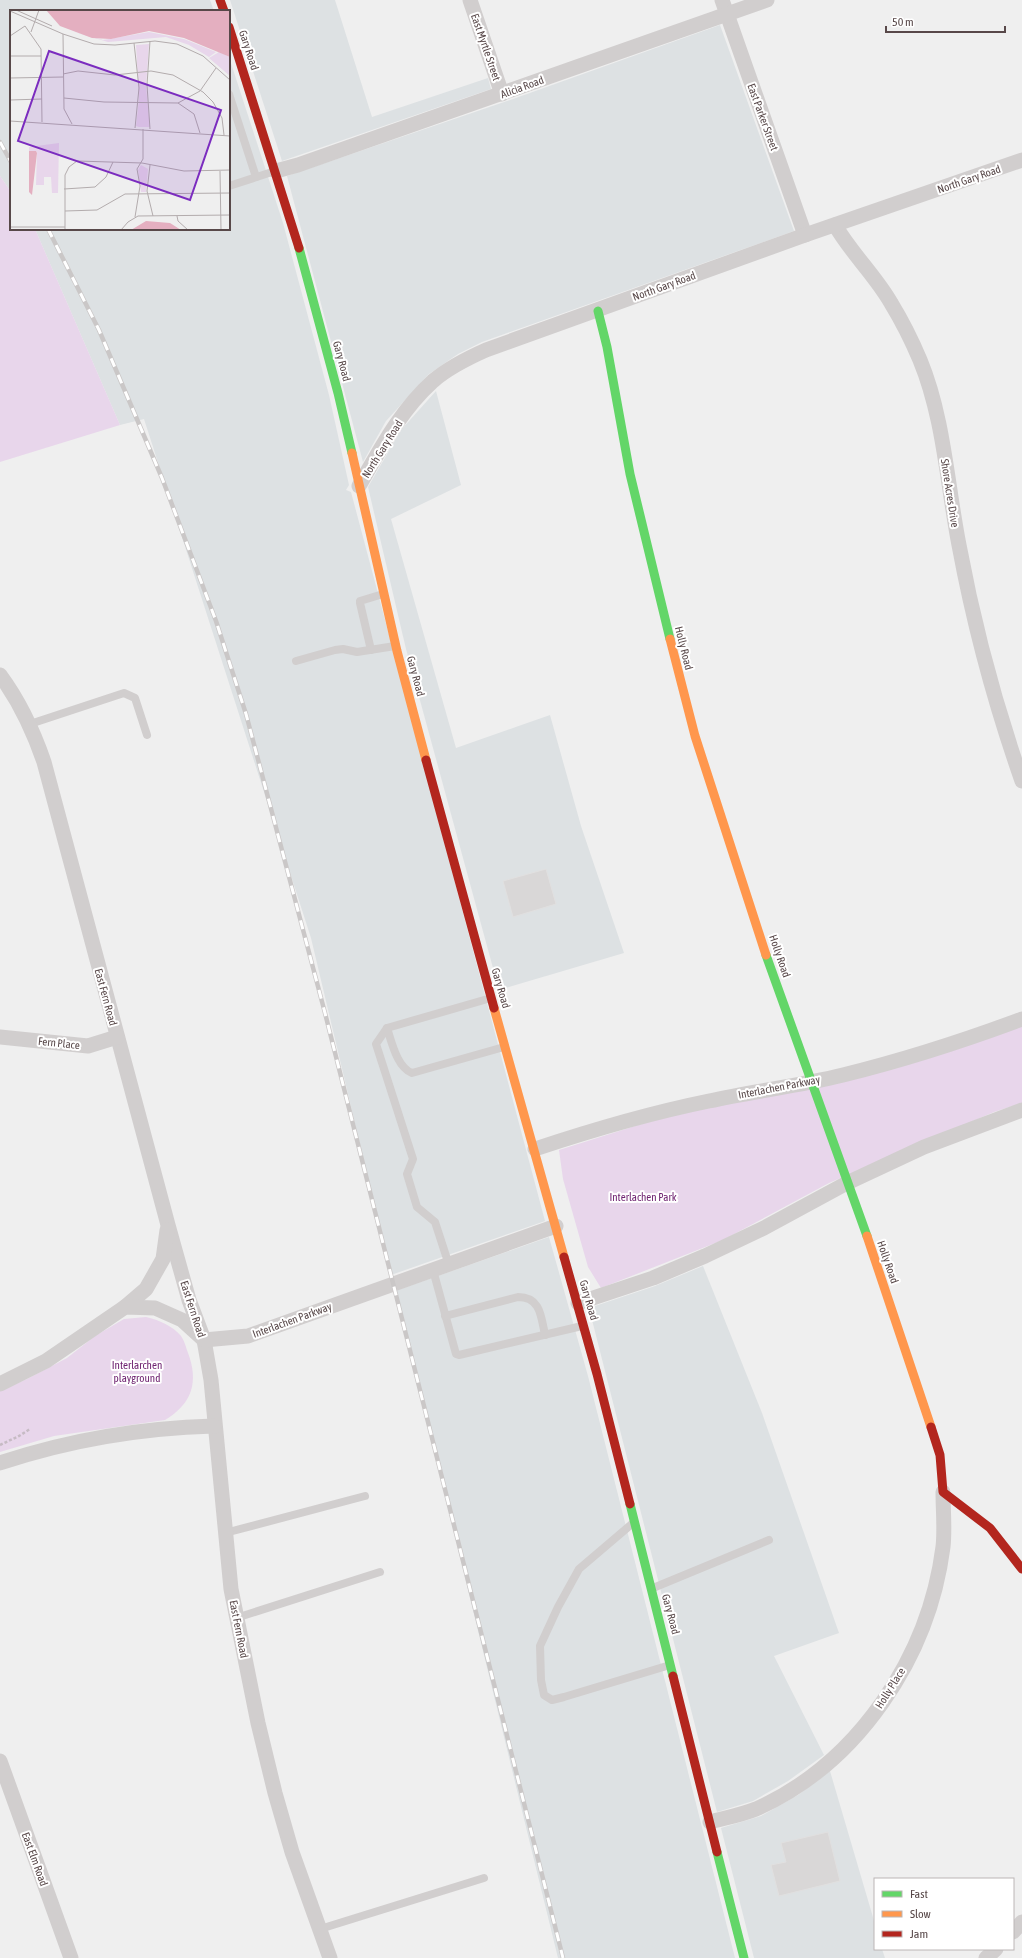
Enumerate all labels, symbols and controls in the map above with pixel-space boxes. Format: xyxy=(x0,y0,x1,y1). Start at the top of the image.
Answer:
scale bar xyxy=(886,8,1005,34)
inset map xyxy=(10,10,230,230)
street label: East Myrtle Street xyxy=(469,12,503,82)
text: 50 m xyxy=(892,15,914,29)
street label: Gary Road xyxy=(237,29,261,71)
street label: Alicia Road xyxy=(499,74,545,100)
street label: East Parker Street xyxy=(745,82,781,152)
street label: North Gary Road xyxy=(936,163,1002,195)
street label: North Gary Road xyxy=(631,269,697,303)
street label: Gary Road xyxy=(331,340,353,382)
street label: North Gary Road xyxy=(359,418,405,480)
street label: Shore Acres Drive xyxy=(939,458,961,528)
street label: Holly Road xyxy=(673,625,695,671)
street label: Gary Road xyxy=(405,655,427,697)
street label: Holly Road xyxy=(767,933,793,979)
street label: East Fern Road xyxy=(93,967,119,1027)
street label: Gary Road xyxy=(490,967,512,1009)
street label: Fern Place xyxy=(38,1035,80,1051)
street label: Interlachen Parkway xyxy=(737,1073,821,1101)
park label: Interlachen Park xyxy=(609,1191,677,1203)
street label: Holly Road xyxy=(875,1239,901,1285)
street label: East Fern Road xyxy=(178,1279,208,1339)
street label: Gary Road xyxy=(578,1279,600,1321)
street label: Interlachen Parkway xyxy=(251,1300,334,1340)
park label: Interlarchen playground xyxy=(112,1359,162,1384)
street label: Gary Road xyxy=(660,1593,682,1635)
street label: East Fern Road xyxy=(228,1599,250,1659)
street label: Holly Place xyxy=(873,1665,907,1711)
street label: East Elm Road xyxy=(20,1830,50,1888)
legend xyxy=(874,1878,1014,1950)
text: Fast xyxy=(910,1887,928,1901)
text: Slow xyxy=(910,1907,931,1921)
text: Jam xyxy=(910,1927,928,1941)

